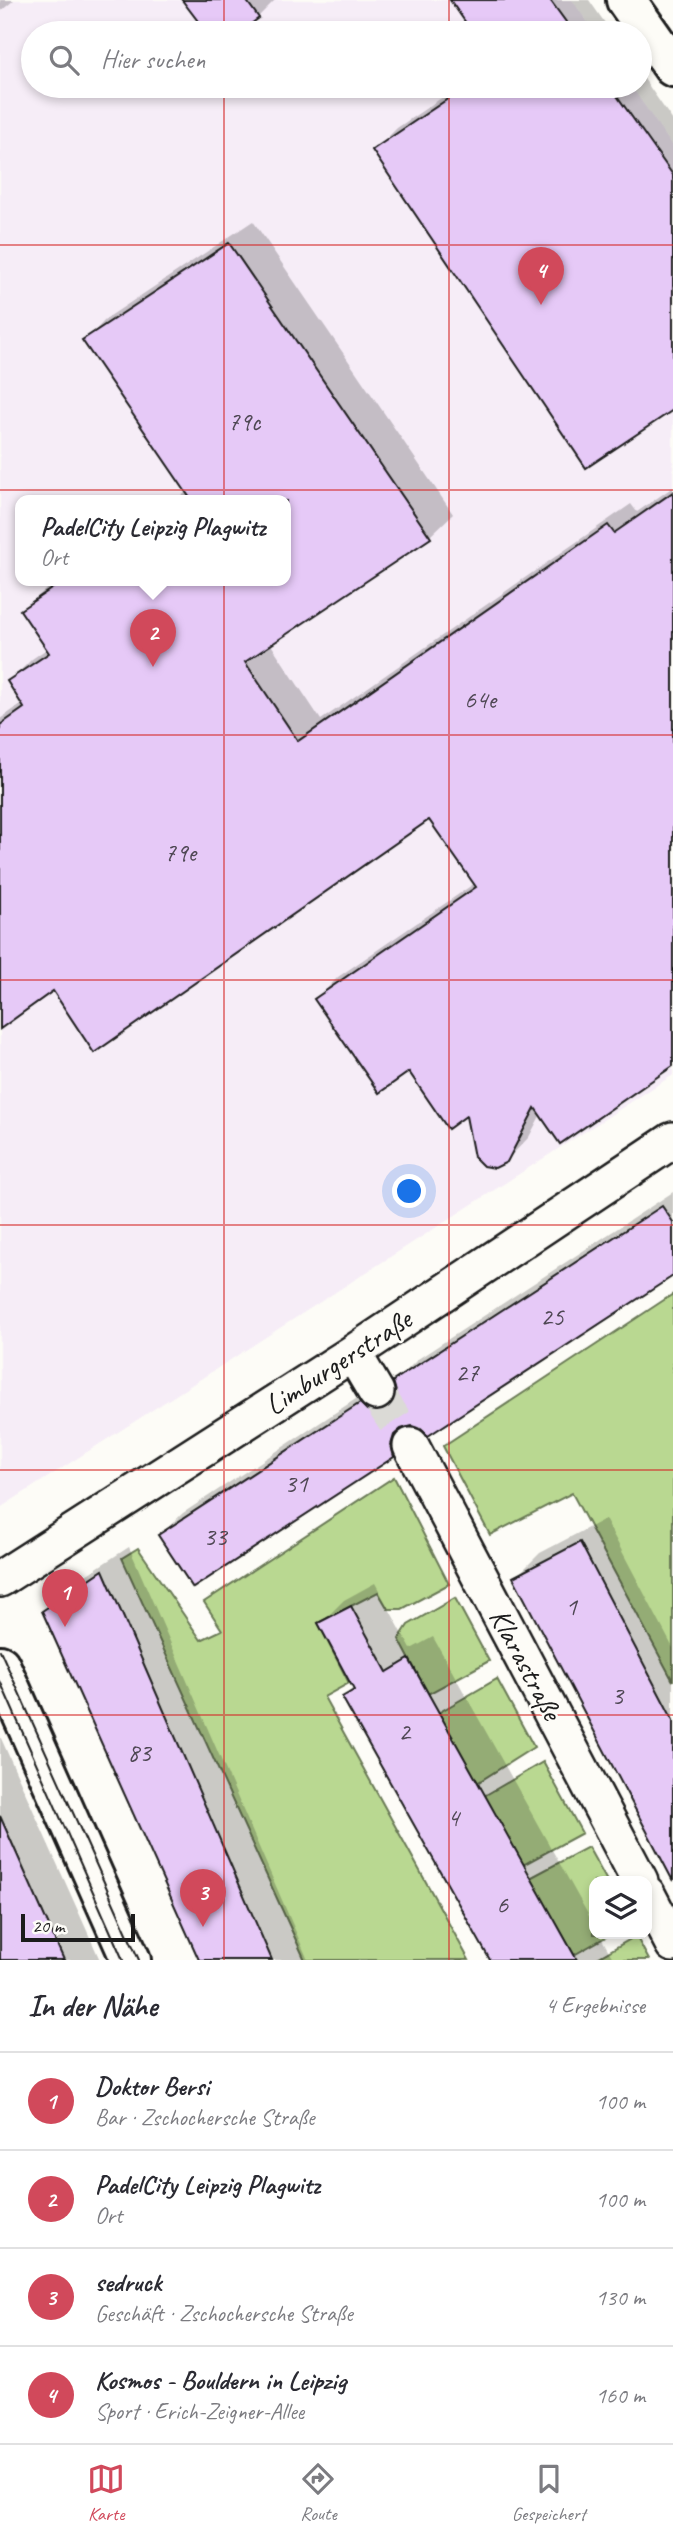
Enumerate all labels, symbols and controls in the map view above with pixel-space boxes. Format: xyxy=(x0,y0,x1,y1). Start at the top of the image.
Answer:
search box xyxy=(21,21,652,98)
icon: search xyxy=(45,41,83,79)
text: Hier suchen xyxy=(101,43,205,76)
pin: 4 xyxy=(518,247,564,305)
house number: 79c xyxy=(228,405,262,438)
popup xyxy=(15,495,291,586)
text: PadelCity Leipzig Plagwitz xyxy=(40,510,266,543)
text: Ort xyxy=(40,543,68,572)
pin: 2 xyxy=(130,609,176,667)
house number: 64e xyxy=(464,683,498,716)
house number: 79e xyxy=(164,836,198,869)
your location xyxy=(392,1174,426,1208)
street label: Limburgerstraße xyxy=(257,1299,420,1424)
house number: 25 xyxy=(540,1300,565,1333)
house number: 27 xyxy=(455,1356,480,1389)
house number: 31 xyxy=(284,1467,309,1500)
house number: 33 xyxy=(203,1520,229,1553)
pin: 1 xyxy=(42,1569,88,1627)
house number: 1 xyxy=(565,1590,578,1623)
street label: Klarastraße xyxy=(481,1602,572,1728)
house number: 3 xyxy=(611,1679,625,1712)
house number: 2 xyxy=(398,1715,412,1748)
house number: 83 xyxy=(127,1736,153,1769)
house number: 4 xyxy=(447,1801,461,1834)
pin: 3 xyxy=(180,1869,226,1927)
map controls xyxy=(589,1876,652,1939)
button: layers xyxy=(589,1876,652,1939)
house number: 6 xyxy=(496,1888,509,1921)
scale bar xyxy=(21,1911,135,1943)
text: 20 m xyxy=(32,1914,64,1938)
text: In der Nähe xyxy=(28,1987,157,2025)
text: 4 Ergebnisse xyxy=(545,1991,645,2020)
text: Doktor Bersi xyxy=(95,2070,209,2103)
text: 1 xyxy=(46,2087,56,2116)
text: 100 m xyxy=(596,2087,645,2116)
text: Bar · Zschochersche Straße xyxy=(95,2103,315,2132)
text: PadelCity Leipzig Plagwitz xyxy=(95,2168,320,2201)
text: 2 xyxy=(46,2185,56,2214)
text: 100 m xyxy=(596,2185,645,2214)
text: Ort xyxy=(95,2201,122,2230)
text: sedruck xyxy=(95,2266,161,2299)
text: 3 xyxy=(46,2283,56,2312)
text: 130 m xyxy=(596,2283,645,2312)
text: Geschäft · Zschochersche Straße xyxy=(95,2299,353,2328)
text: Kosmos - Bouldern in Leipzig xyxy=(95,2364,346,2397)
text: 4 xyxy=(46,2381,56,2410)
text: 160 m xyxy=(596,2381,645,2410)
text: Sport · Erich-Zeigner-Allee xyxy=(95,2397,304,2426)
tab: Karte xyxy=(87,2460,125,2526)
tab: Route xyxy=(299,2460,337,2526)
tab: Gespeichert xyxy=(512,2460,586,2526)

